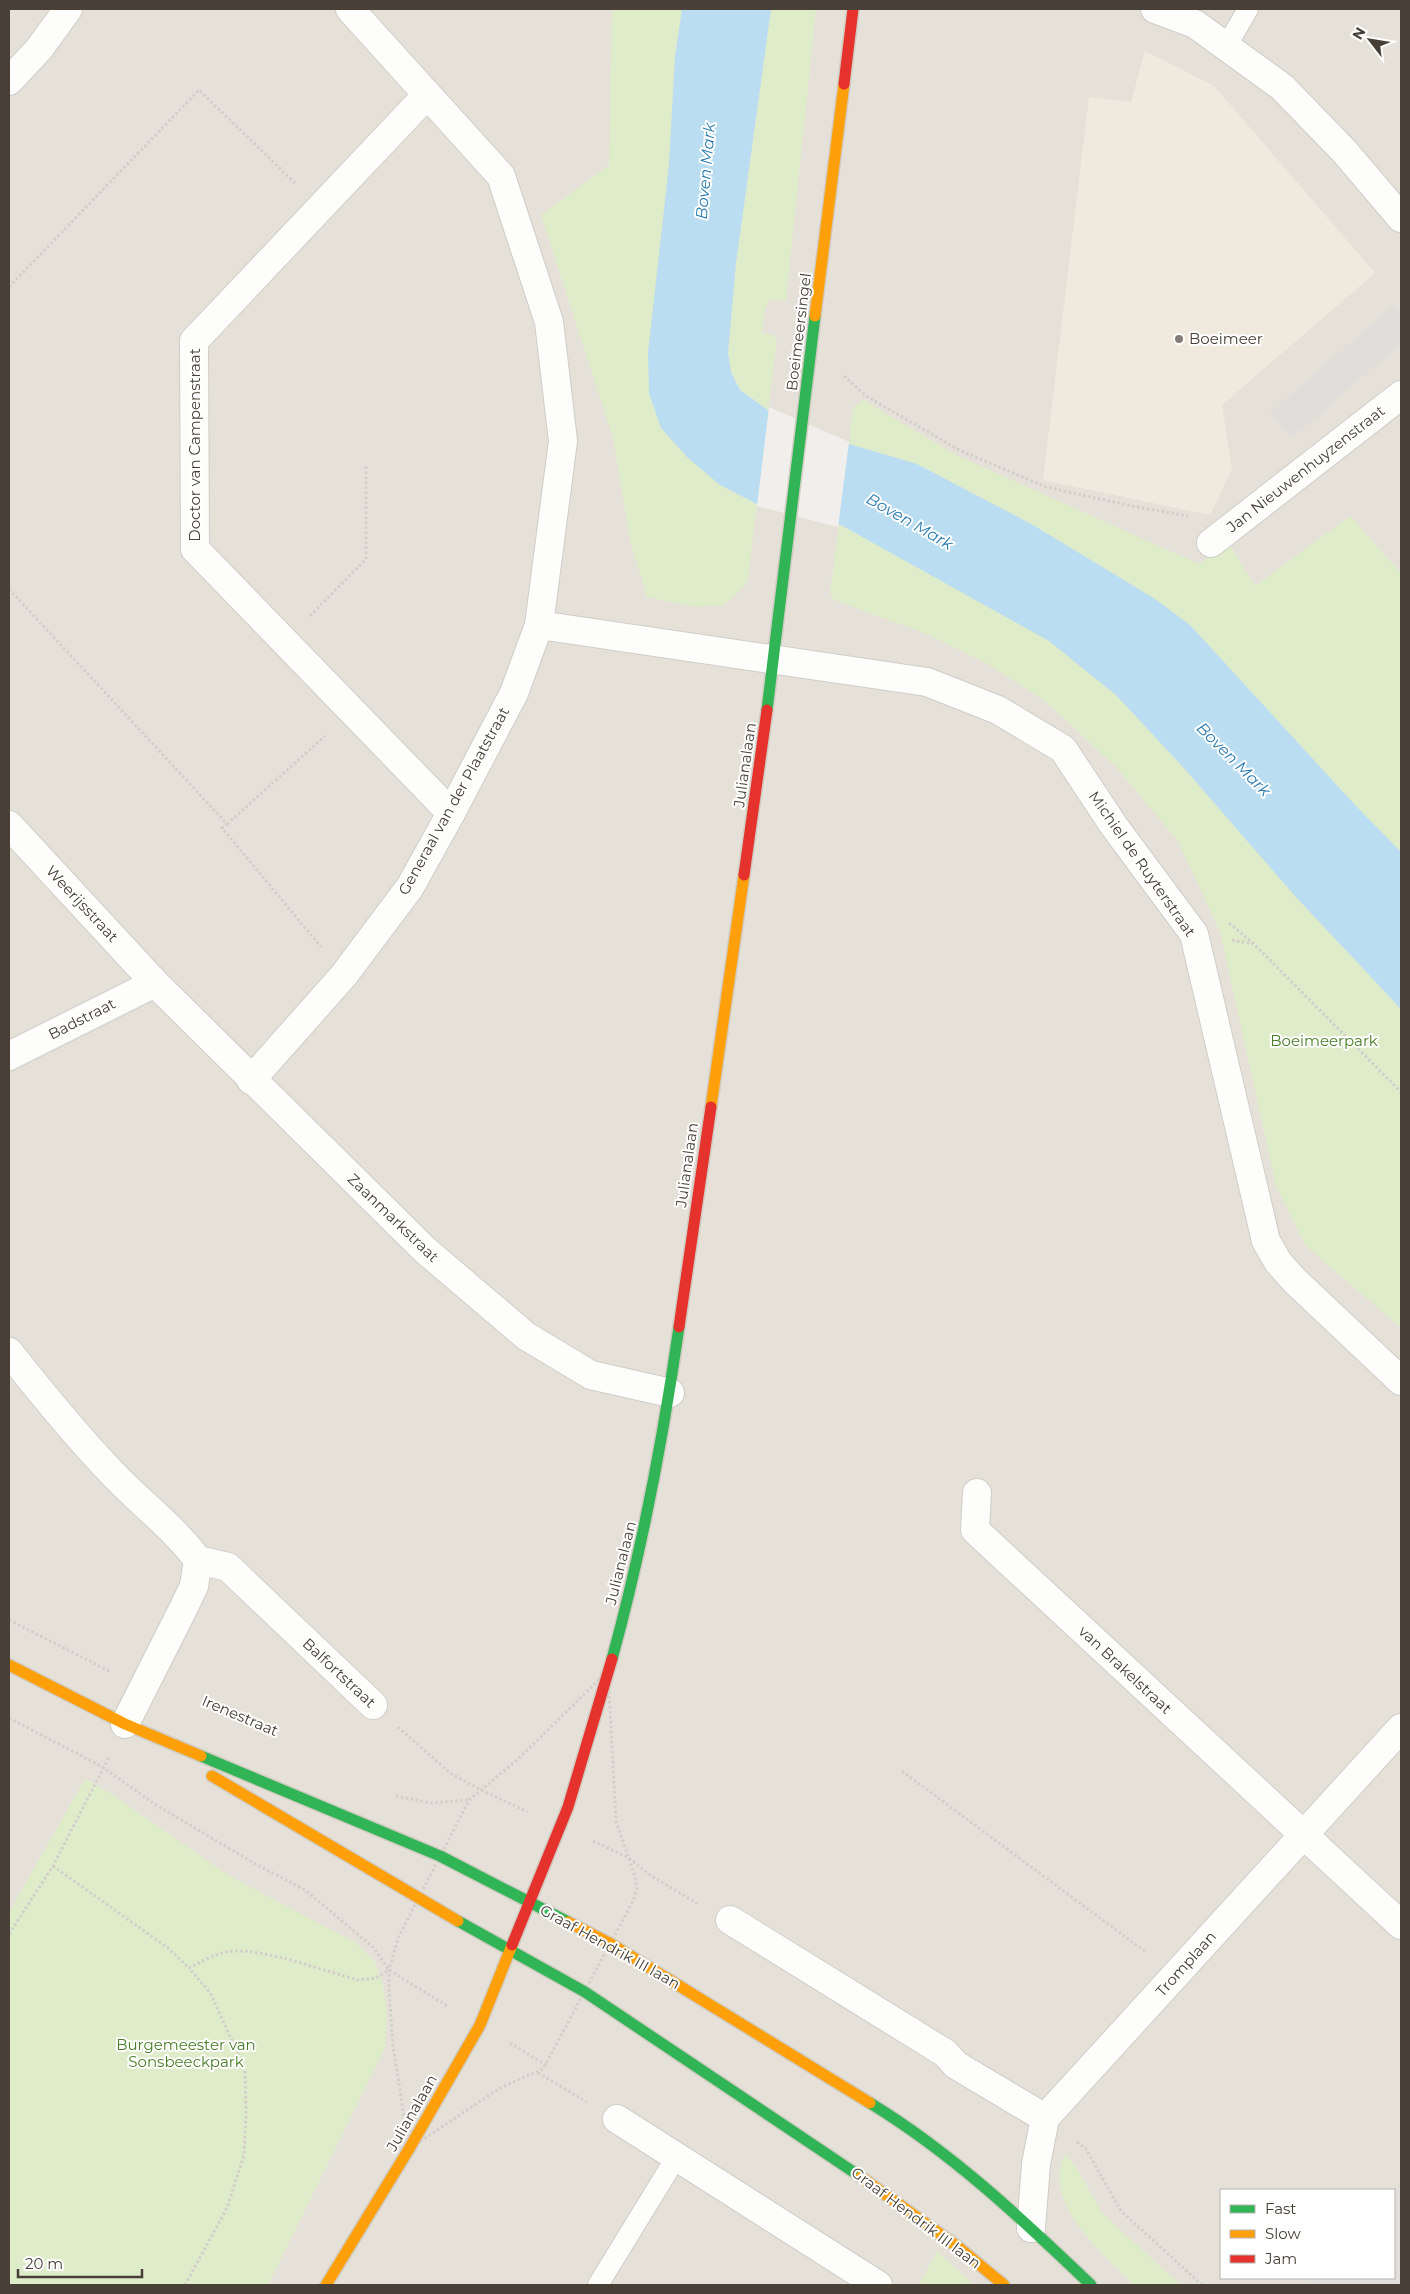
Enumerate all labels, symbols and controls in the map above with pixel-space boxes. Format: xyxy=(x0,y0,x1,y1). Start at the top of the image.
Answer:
north arrow xyxy=(1345,15,1395,65)
text: N xyxy=(1348,24,1369,43)
water label: Boven Mark xyxy=(692,120,719,220)
street label: Boeimeersingel xyxy=(782,272,815,392)
place label: Boeimeer xyxy=(1189,329,1263,348)
marker: Boeimeer xyxy=(1173,333,1185,345)
street label: Doctor van Campenstraat xyxy=(185,348,204,542)
street label: Jan Nieuwenhuyzenstraat xyxy=(1222,401,1389,537)
water label: Boven Mark xyxy=(863,489,958,555)
street label: Generaal van der Plaatstraat xyxy=(394,703,513,898)
water label: Boven Mark xyxy=(1193,718,1276,801)
street label: Julianalaan xyxy=(729,721,760,810)
street label: Michiel de Ruyterstraat xyxy=(1085,787,1200,940)
street label: Weerijsstraat xyxy=(42,861,123,946)
street label: Badstraat xyxy=(45,994,119,1044)
park label: Boeimeerpark xyxy=(1270,1031,1378,1050)
street label: Julianalaan xyxy=(671,1121,702,1210)
street label: Zaanmarkstraat xyxy=(344,1169,443,1266)
street label: Julianalaan xyxy=(601,1519,640,1608)
street label: van Brakelstraat xyxy=(1075,1622,1176,1718)
street label: Balfortstraat xyxy=(299,1634,380,1711)
street label: Irenestraat xyxy=(199,1691,281,1740)
street label: Graaf Hendrik III laan xyxy=(537,1900,684,1993)
street label: Tromplaan xyxy=(1151,1927,1220,2000)
park label: Burgemeester van Sonsbeeckpark xyxy=(116,2035,256,2071)
street label: Julianalaan xyxy=(381,2071,441,2155)
street label: Graaf Hendrik III laan xyxy=(848,2163,985,2273)
legend xyxy=(1220,2189,1395,2279)
text: Fast xyxy=(1265,2199,1296,2218)
text: Slow xyxy=(1265,2224,1301,2243)
scale bar xyxy=(18,2246,141,2278)
text: Jam xyxy=(1264,2249,1297,2268)
text: 20 m xyxy=(25,2254,63,2273)

